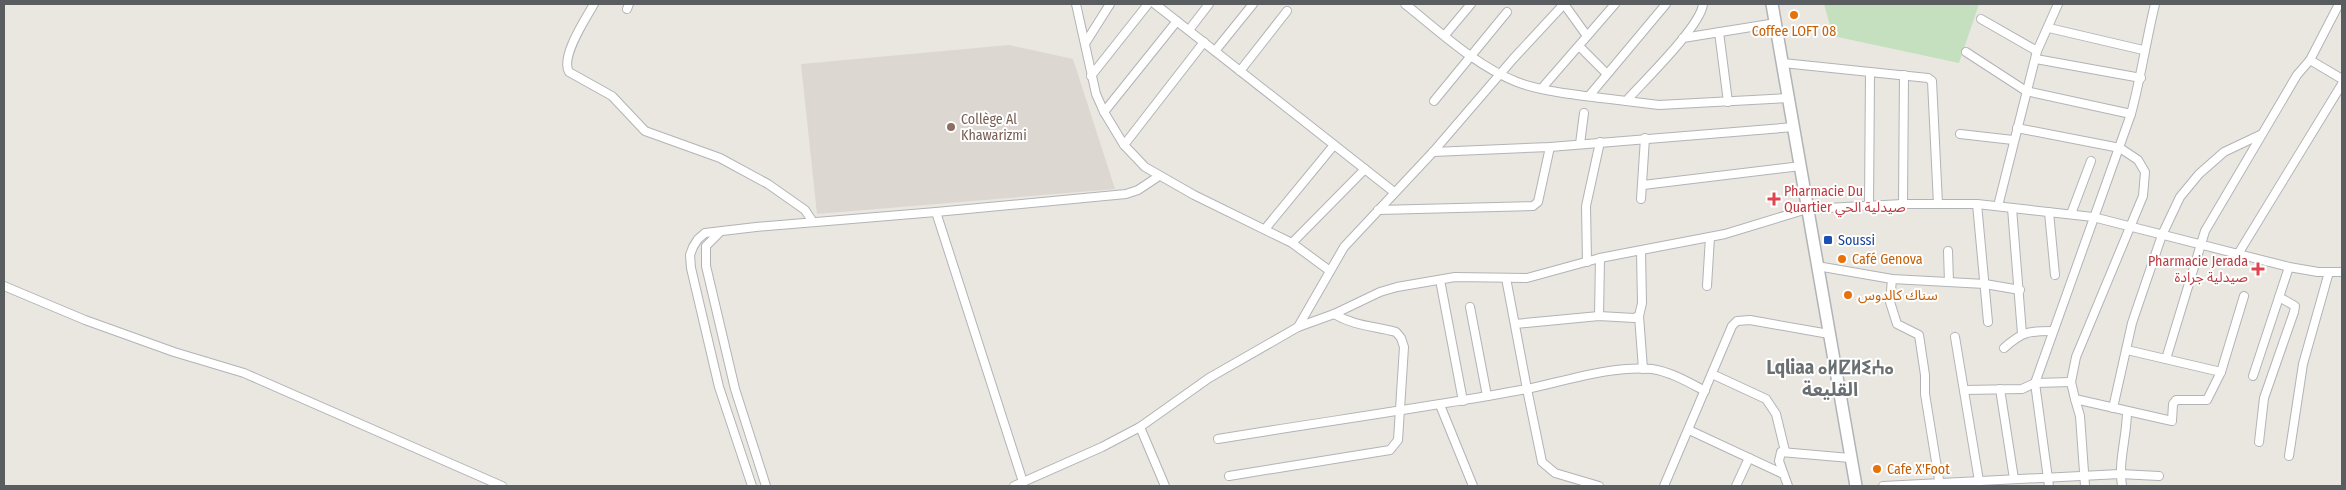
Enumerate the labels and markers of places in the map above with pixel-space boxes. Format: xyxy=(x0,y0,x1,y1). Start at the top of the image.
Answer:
marker: Coffee LOFT 08 xyxy=(1788,9,1800,21)
place label: Coffee LOFT 08 xyxy=(1752,23,1836,40)
place label: Collège Al Khawarizmi xyxy=(961,111,1027,144)
marker: Collège Al Khawarizmi xyxy=(945,121,957,133)
place label: Pharmacie Du Quartier صيدلية الحي xyxy=(1784,183,1906,218)
marker: Pharmacie Du Quartier صيدلية الحي xyxy=(1768,193,1780,205)
place label: Soussi xyxy=(1838,232,1875,249)
marker: Soussi xyxy=(1822,234,1834,246)
place label: Café Genova xyxy=(1852,251,1923,268)
marker: Café Genova xyxy=(1836,253,1848,265)
place label: Pharmacie Jerada صيدلية جرادة xyxy=(2148,253,2248,286)
marker: Pharmacie Jerada صيدلية جرادة xyxy=(2252,263,2264,275)
place label: سناك كالدوس xyxy=(1858,287,1938,304)
marker: سناك كالدوس xyxy=(1842,289,1854,301)
place label: Cafe X'Foot xyxy=(1887,461,1950,478)
marker: Cafe X'Foot xyxy=(1871,463,1883,475)

